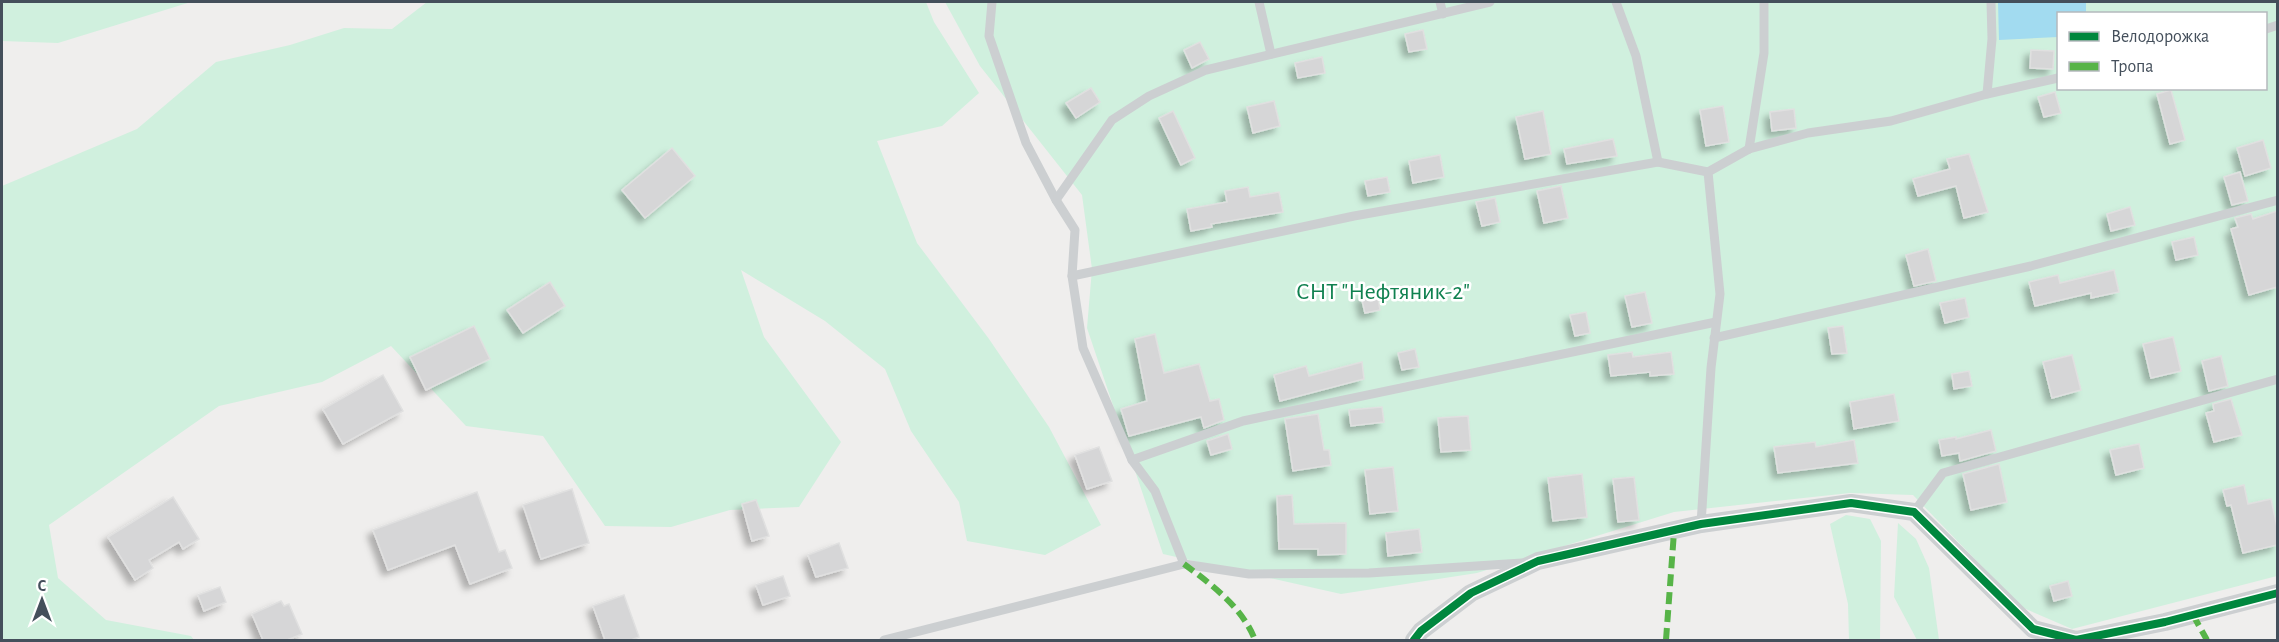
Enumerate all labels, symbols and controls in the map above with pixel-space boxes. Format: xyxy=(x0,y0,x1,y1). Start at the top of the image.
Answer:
legend xyxy=(2057,12,2267,90)
text: Велодорожка xyxy=(2111,28,2209,46)
text: Тропа xyxy=(2111,58,2154,76)
park label: СНТ "Нефтяник-2" xyxy=(1296,280,1470,304)
north arrow xyxy=(12,570,72,630)
text: С xyxy=(38,578,47,594)

